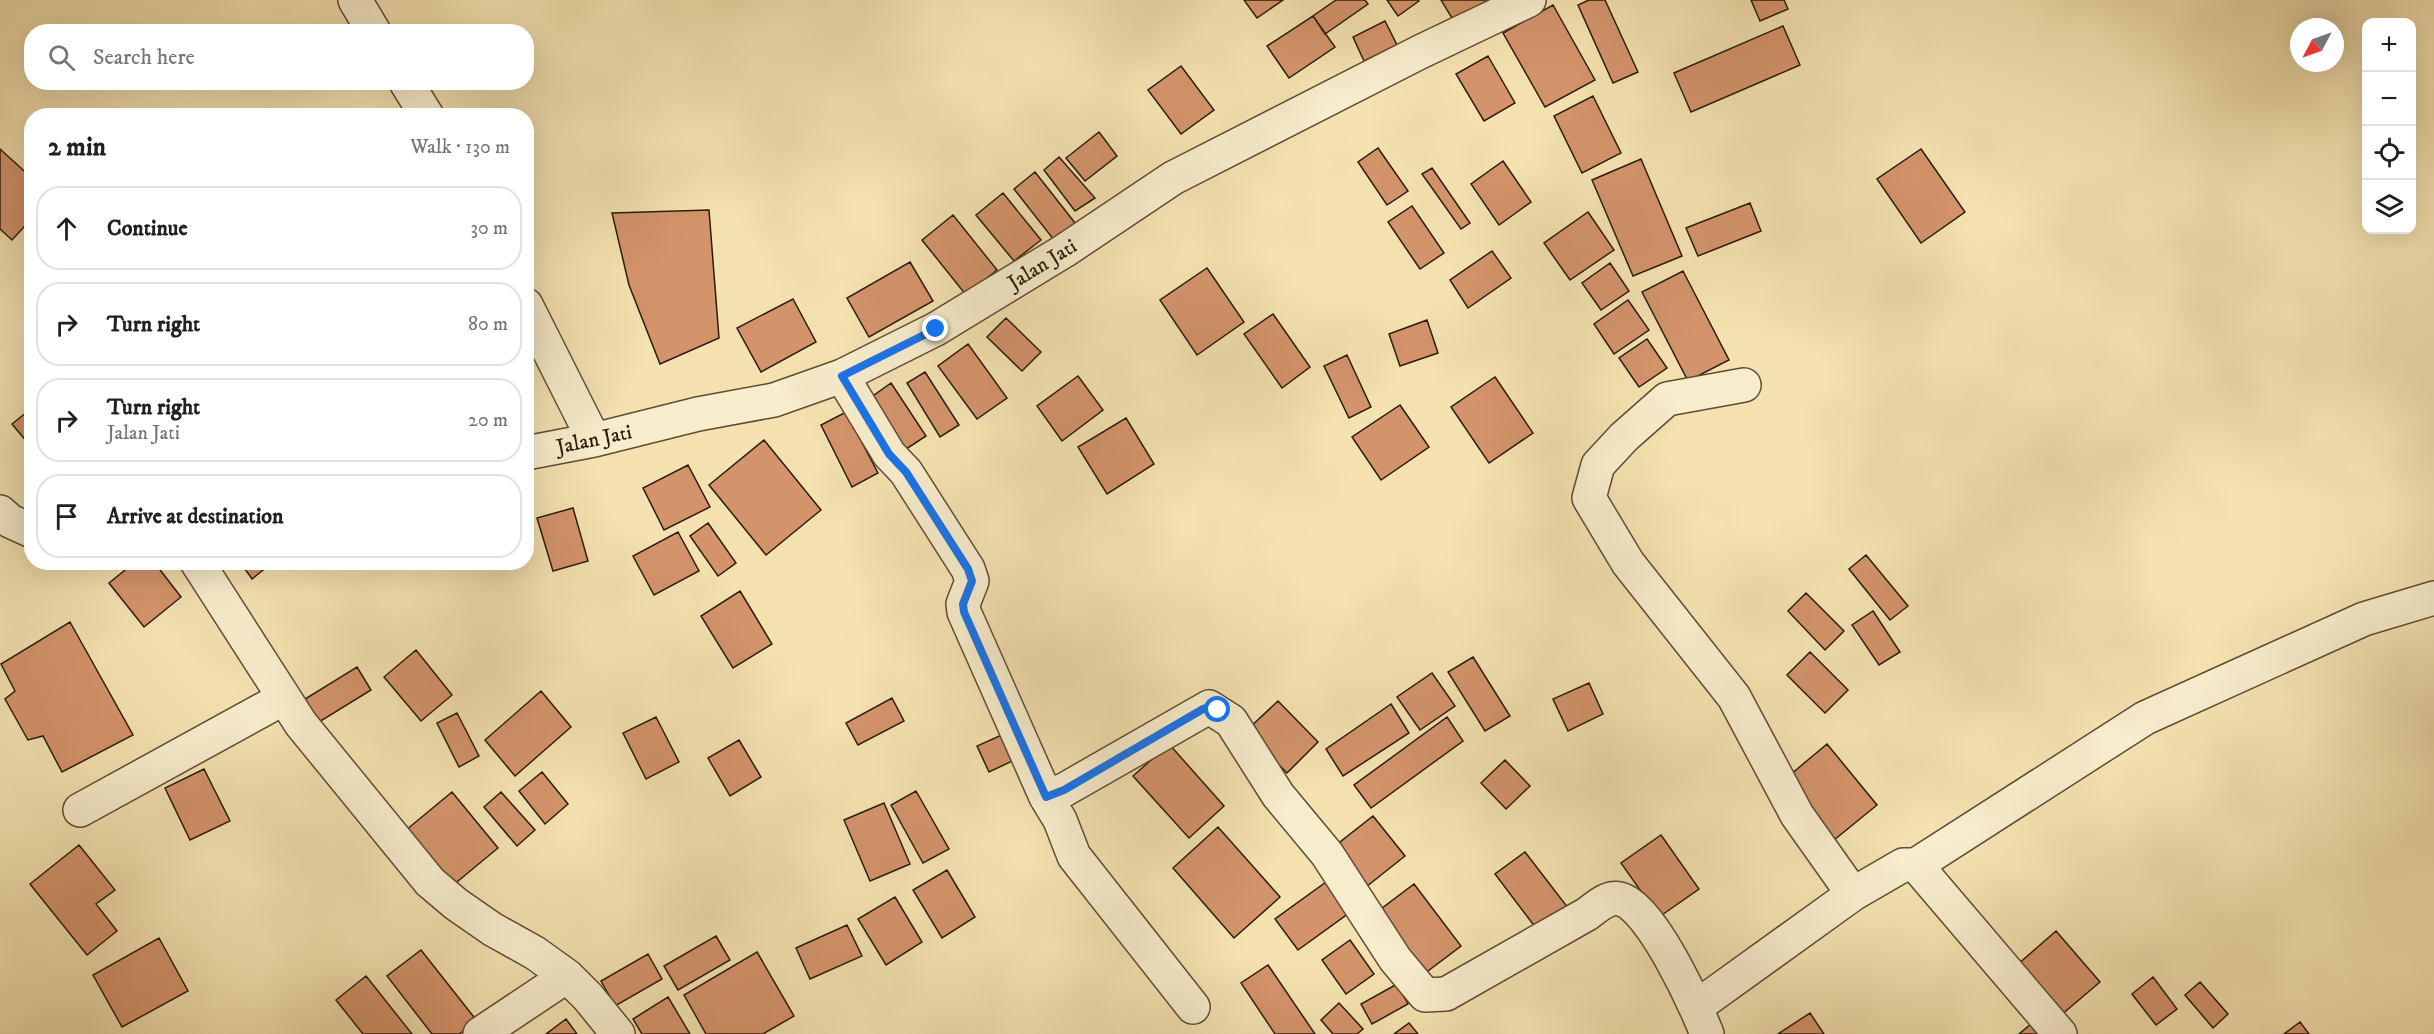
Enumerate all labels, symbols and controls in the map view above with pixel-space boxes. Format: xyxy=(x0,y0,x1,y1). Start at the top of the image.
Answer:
north arrow xyxy=(2290,18,2344,72)
map controls xyxy=(2362,18,2416,234)
button: + xyxy=(2362,18,2416,72)
search box xyxy=(24,24,534,90)
icon: search xyxy=(45,41,78,74)
text: Search here xyxy=(93,44,195,71)
button: − xyxy=(2362,72,2416,126)
button: locate xyxy=(2362,126,2416,180)
text: 2 min xyxy=(48,131,106,164)
text: Walk · 130 m xyxy=(410,135,510,160)
button: layers xyxy=(2362,180,2416,234)
icon: ahead xyxy=(50,212,83,245)
text: Continue xyxy=(107,215,188,242)
text: 30 m xyxy=(470,216,508,241)
street label: Jalan Jati xyxy=(1001,234,1082,297)
icon: right xyxy=(50,308,83,341)
text: Turn right xyxy=(107,311,200,338)
text: 80 m xyxy=(468,312,508,337)
route end xyxy=(922,315,948,341)
text: Turn right xyxy=(107,394,200,421)
icon: right xyxy=(50,404,83,437)
text: 20 m xyxy=(468,408,508,433)
street label: Jalan Jati xyxy=(552,419,634,461)
text: Jalan Jati xyxy=(107,421,180,446)
icon: arrive xyxy=(50,500,83,533)
text: Arrive at destination xyxy=(107,503,284,530)
route start xyxy=(1204,696,1230,722)

